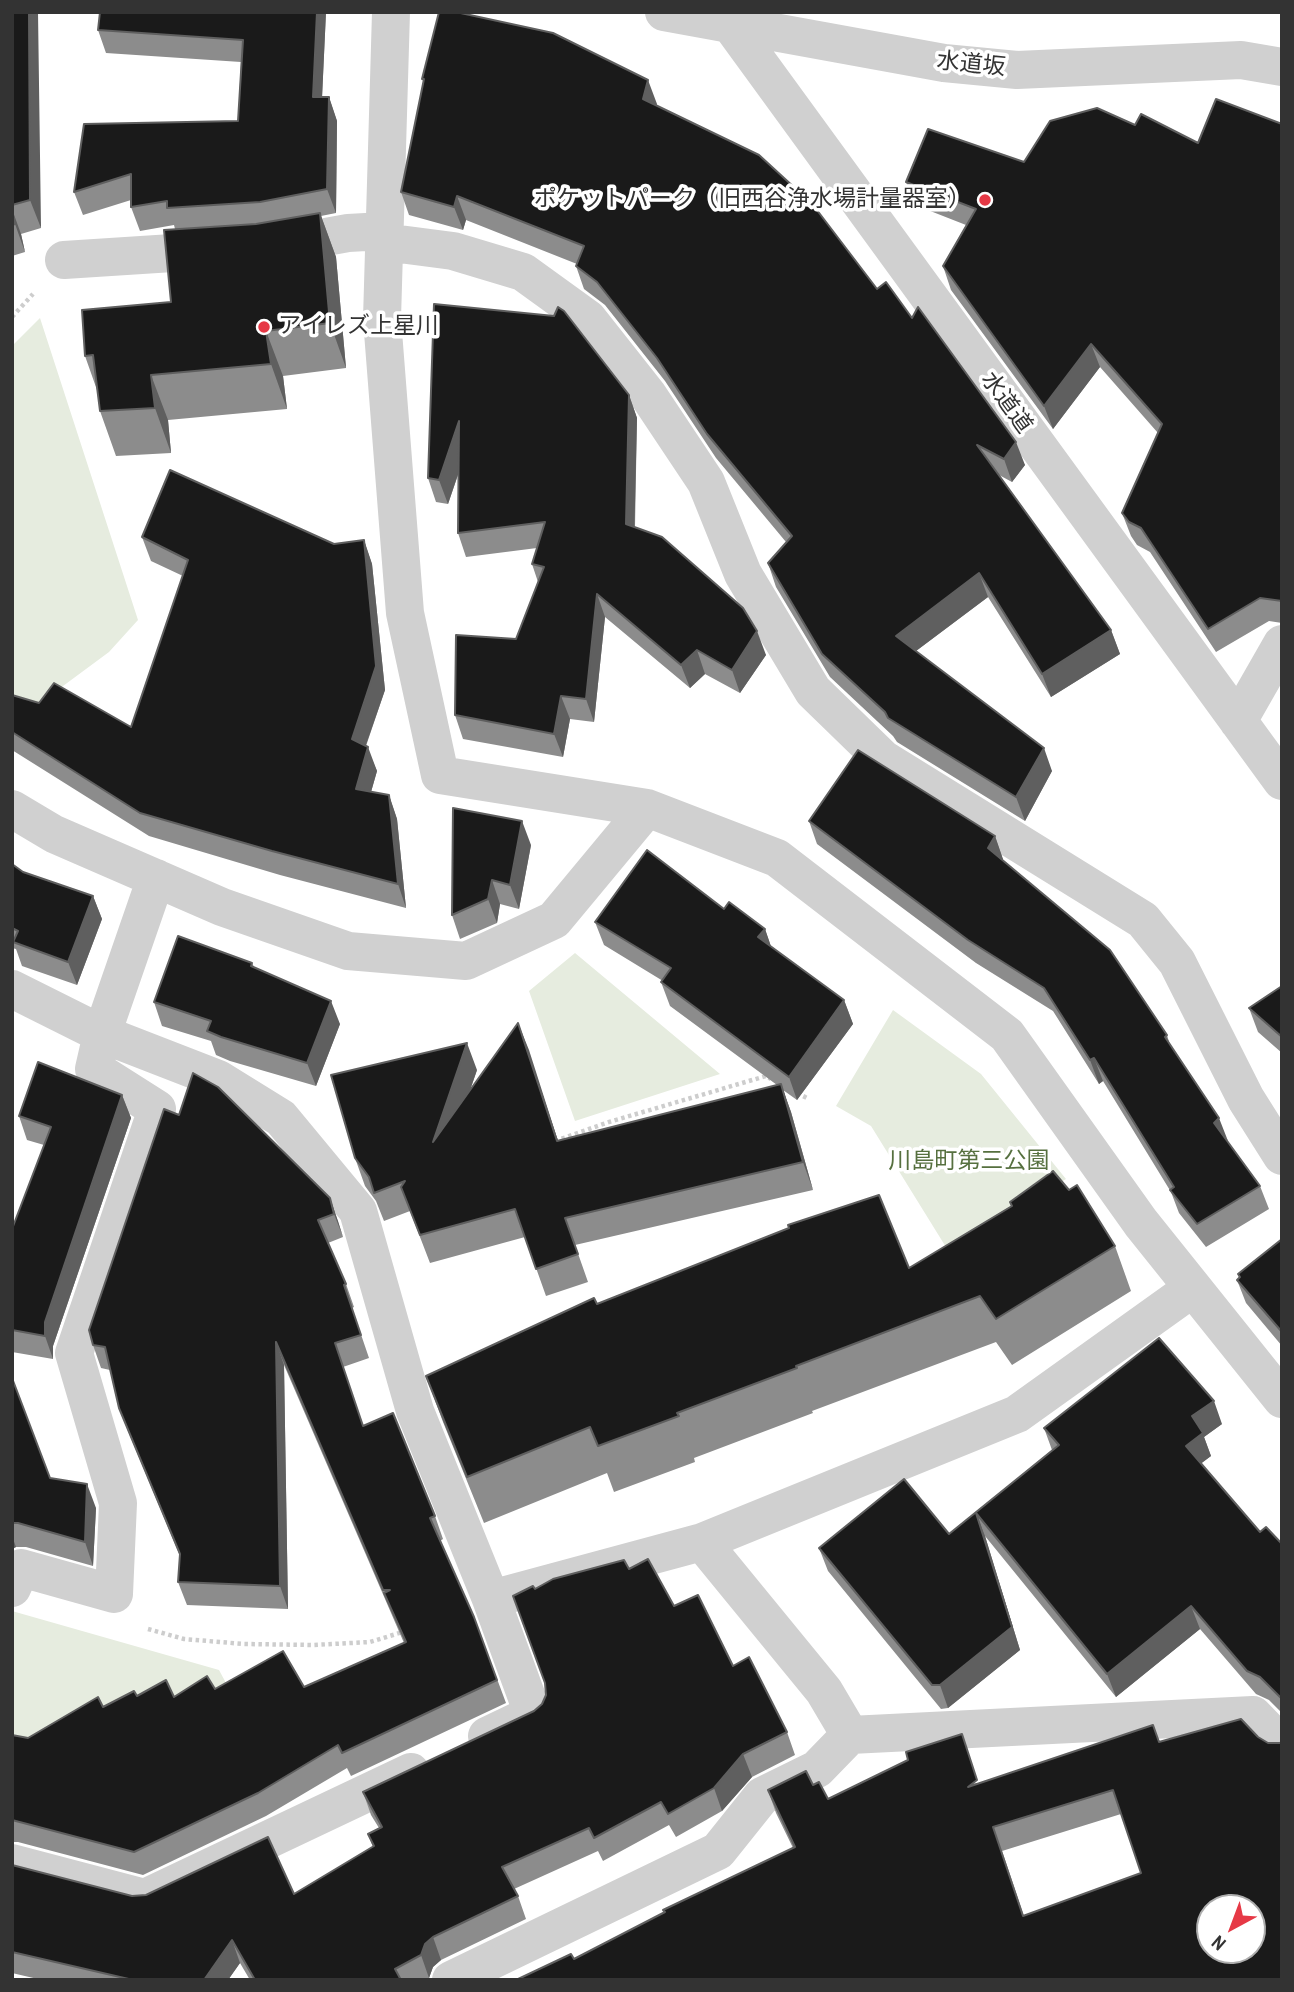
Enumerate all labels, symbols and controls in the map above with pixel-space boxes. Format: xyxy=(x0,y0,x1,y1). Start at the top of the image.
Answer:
street label: 水道坂 xyxy=(935,48,1007,82)
place label: ポケットパーク（旧西谷浄水場計量器室） xyxy=(534,186,971,214)
marker: ポケットパーク（旧西谷浄水場計量器室） xyxy=(977,192,993,208)
place label: アイレズ上星川 xyxy=(278,313,439,341)
marker: アイレズ上星川 xyxy=(256,319,272,335)
street label: 水道道 xyxy=(975,367,1037,439)
park label: 川島町第三公園 xyxy=(889,1148,1049,1176)
north arrow xyxy=(1196,1894,1266,1964)
text: N xyxy=(1206,1930,1231,1957)

